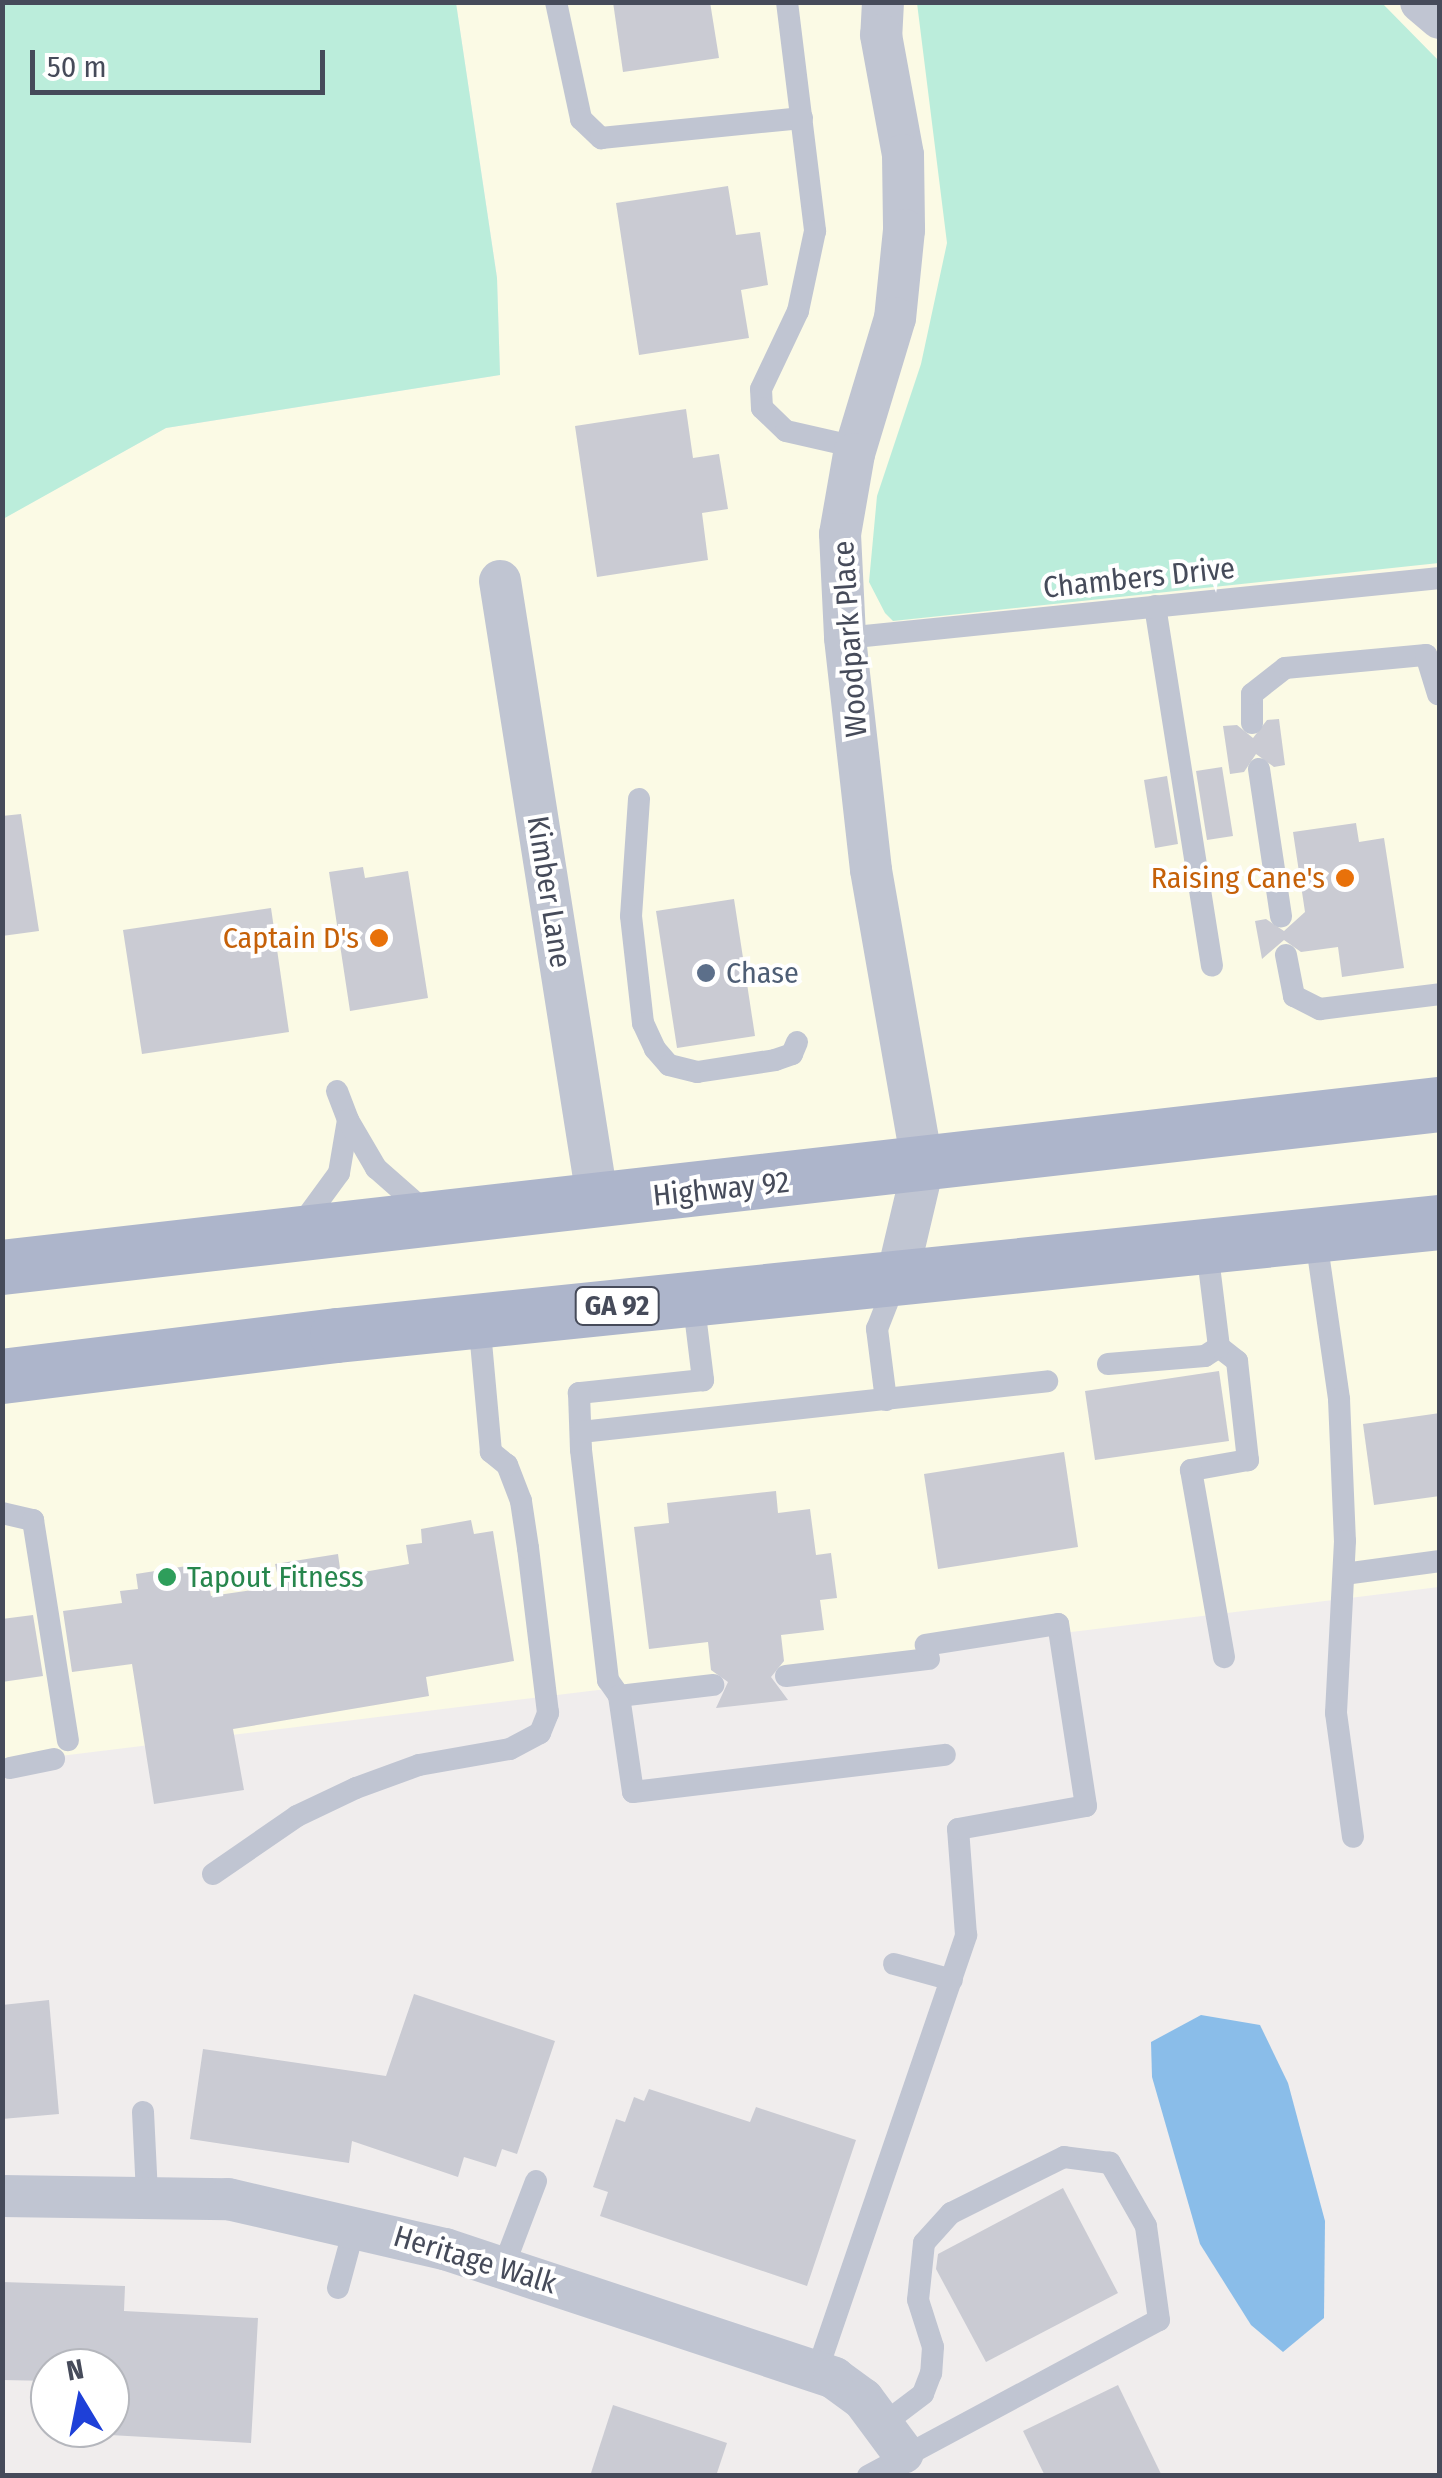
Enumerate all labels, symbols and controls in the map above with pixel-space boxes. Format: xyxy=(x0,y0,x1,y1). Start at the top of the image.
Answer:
scale bar xyxy=(35,30,330,92)
text: 50 m xyxy=(47,49,107,85)
street label: Woodpark Place xyxy=(825,540,875,738)
street label: Chambers Drive xyxy=(1041,550,1237,606)
street label: Kimber Lane xyxy=(519,814,579,970)
place label: Raising Cane's xyxy=(1151,860,1325,896)
marker: Raising Cane's xyxy=(1334,867,1356,889)
place label: Captain D's xyxy=(223,920,359,956)
marker: Captain D's xyxy=(368,927,390,949)
place label: Chase xyxy=(726,955,799,991)
marker: Chase xyxy=(695,962,717,984)
street label: Highway 92 xyxy=(651,1164,791,1214)
road number: GA 92 xyxy=(574,1283,660,1329)
place label: Tapout Fitness xyxy=(187,1559,364,1595)
marker: Tapout Fitness xyxy=(156,1566,178,1588)
street label: Heritage Walk xyxy=(389,2218,561,2302)
north arrow xyxy=(30,2348,130,2448)
text: N xyxy=(64,2352,86,2388)

